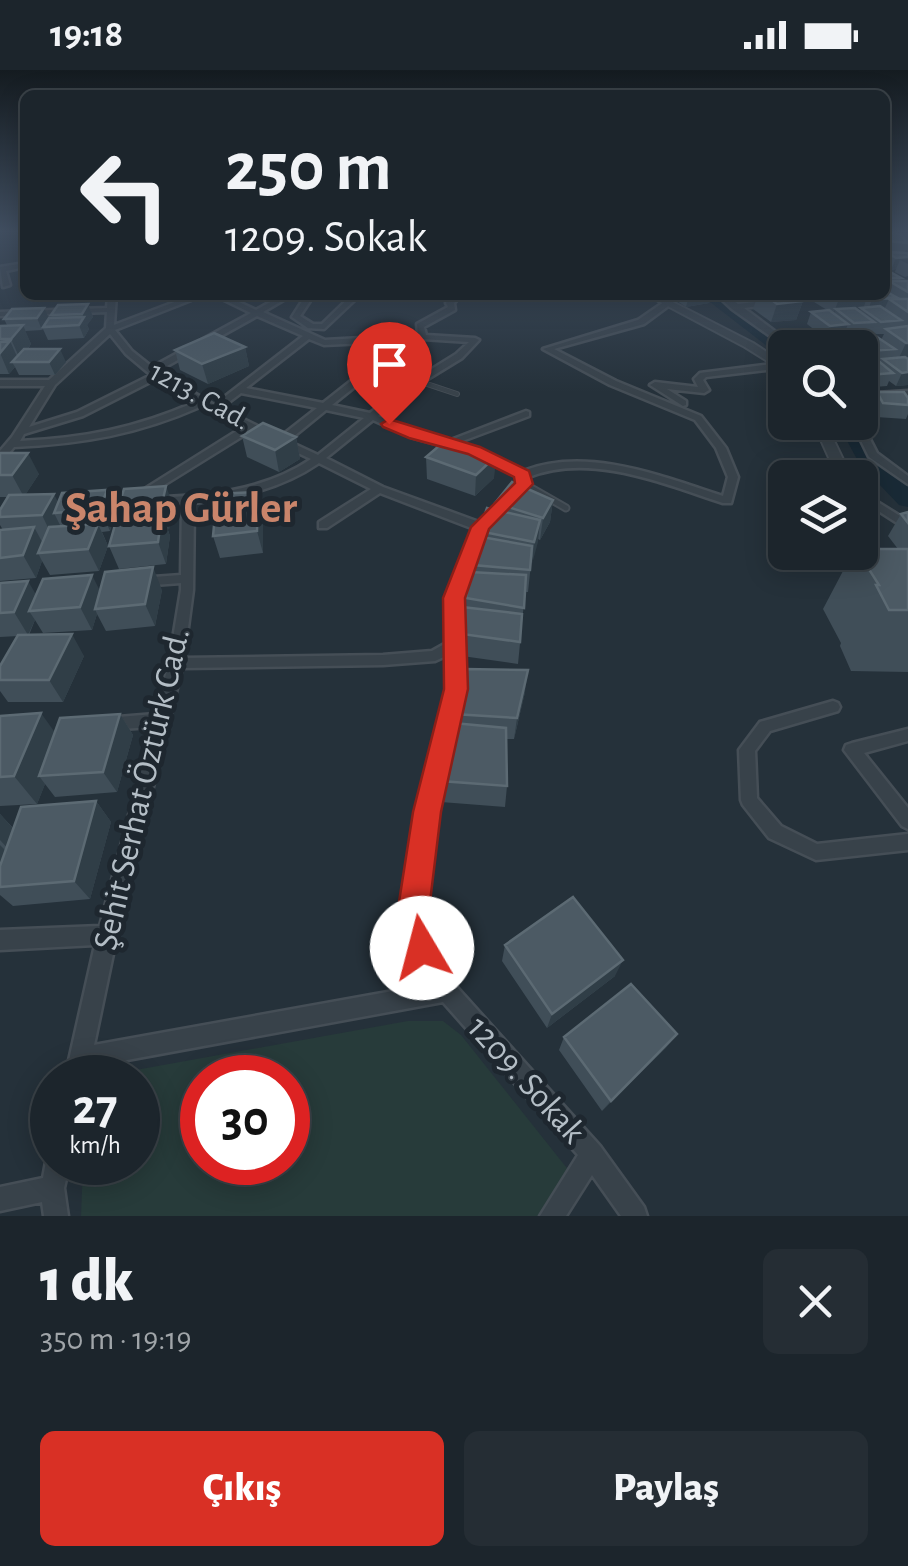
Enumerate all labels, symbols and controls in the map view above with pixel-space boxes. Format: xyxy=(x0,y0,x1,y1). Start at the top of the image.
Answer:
text: 19:18 xyxy=(50,16,123,54)
icon: left xyxy=(60,130,190,260)
text: 250 m xyxy=(225,133,392,203)
text: 1209. Sokak xyxy=(225,215,427,260)
pin xyxy=(347,322,432,425)
map controls xyxy=(768,330,878,570)
button: search xyxy=(768,330,878,440)
icon: arrive xyxy=(362,337,417,392)
street label: 1213. Cad. xyxy=(144,356,256,436)
button: layers xyxy=(768,460,878,570)
district label: Şahap Gürler xyxy=(65,486,298,531)
street label: Şehit Serhat Öztürk Cad. xyxy=(87,625,196,953)
position arrow xyxy=(370,896,474,1000)
street label: 1209. Sokak xyxy=(460,1010,592,1150)
speed limit sign: 30 xyxy=(180,1055,310,1185)
text: 27 xyxy=(72,1083,118,1133)
text: km/h xyxy=(69,1133,121,1158)
button: close xyxy=(763,1249,868,1354)
text: 1 dk xyxy=(40,1252,133,1312)
text: 350 m · 19:19 xyxy=(40,1323,192,1355)
button: Çıkış xyxy=(40,1431,444,1546)
button: Paylaş xyxy=(464,1431,868,1546)

